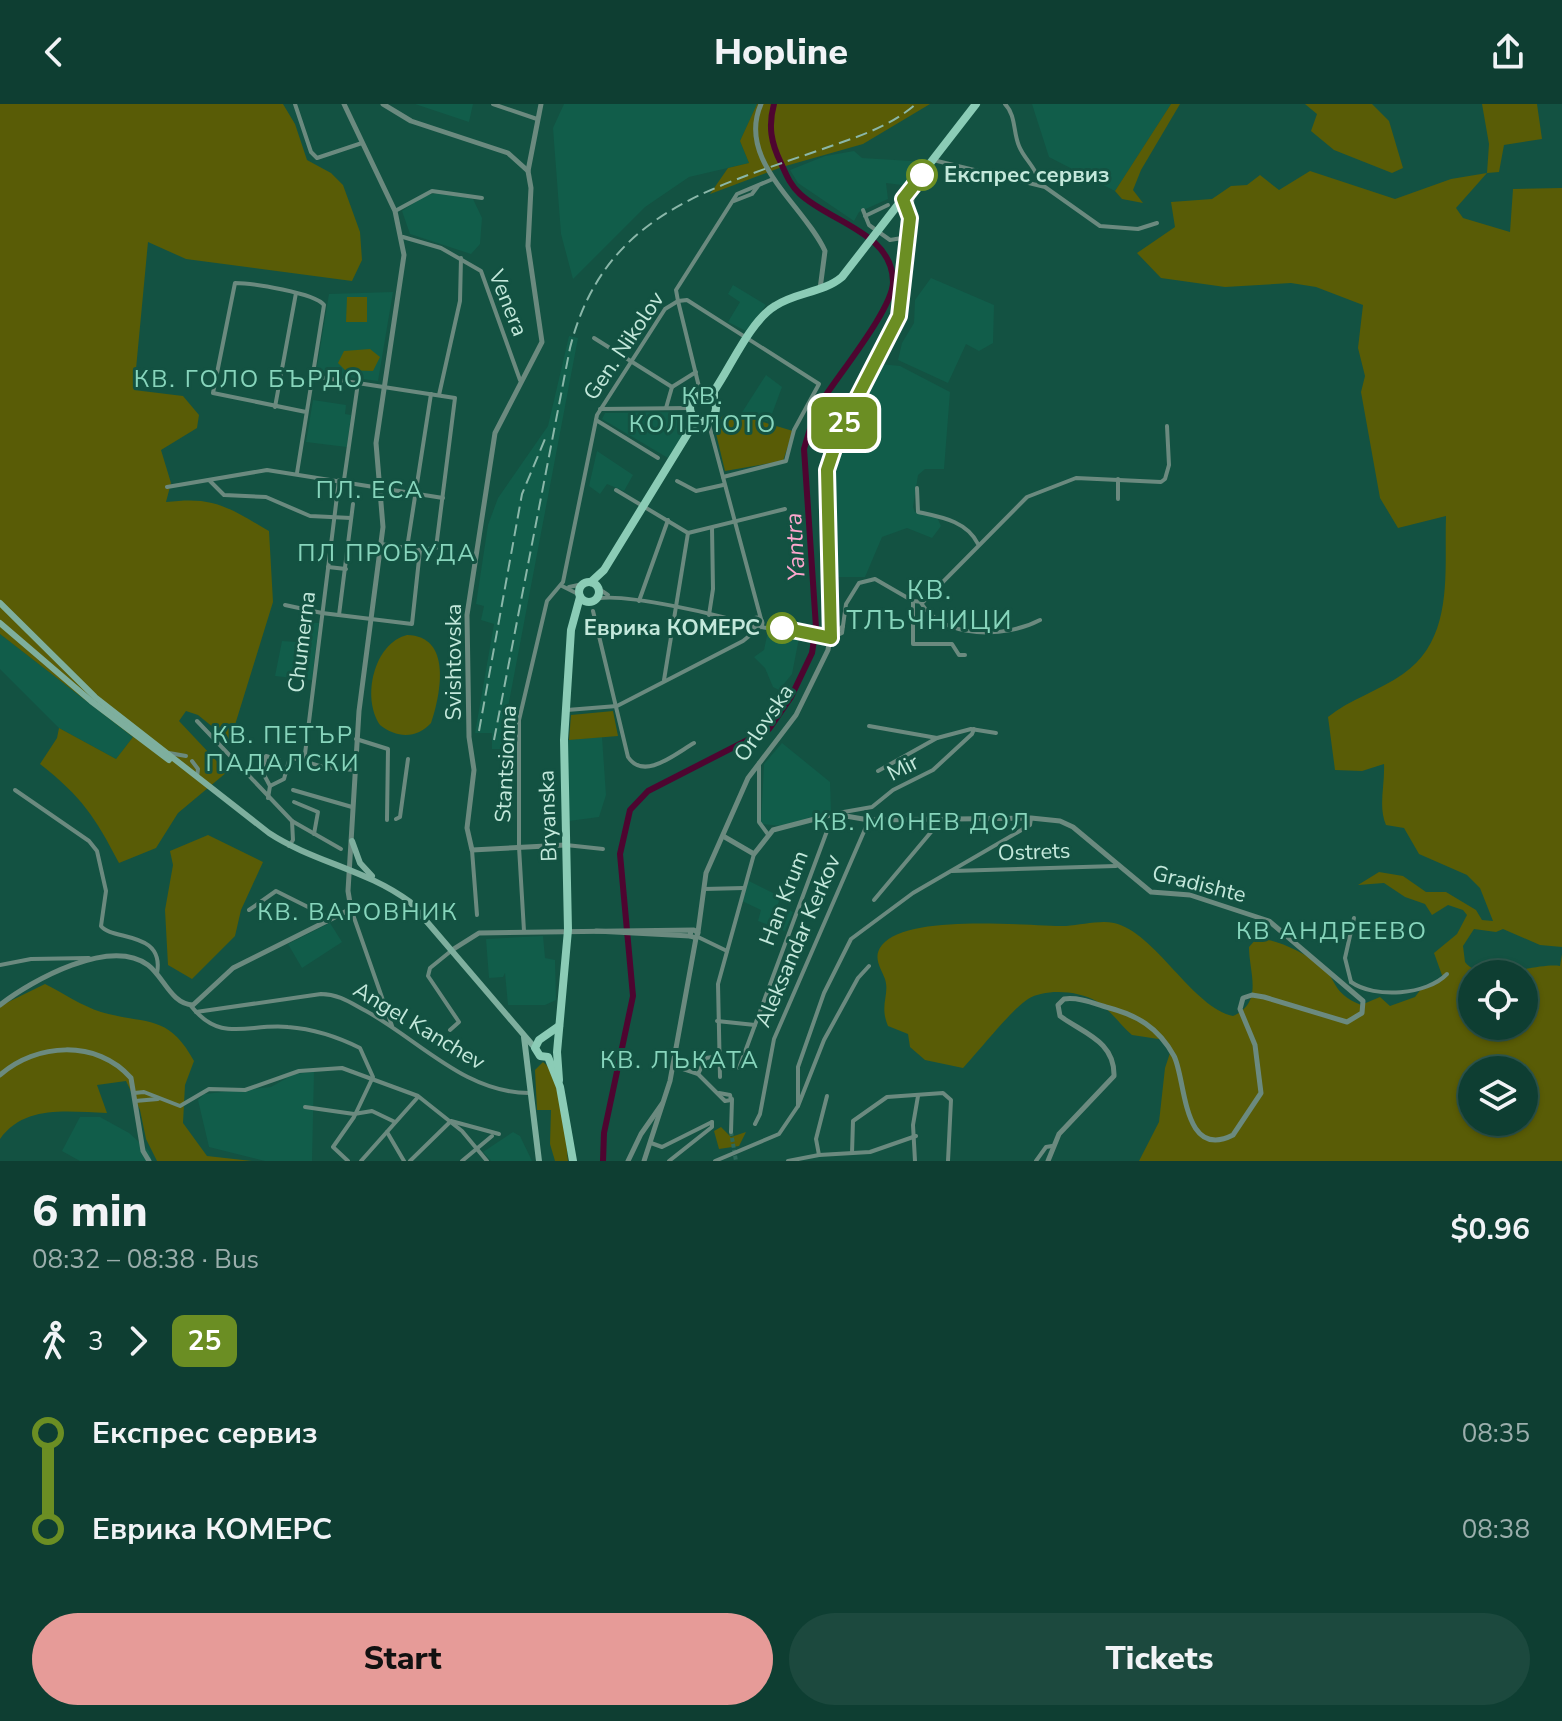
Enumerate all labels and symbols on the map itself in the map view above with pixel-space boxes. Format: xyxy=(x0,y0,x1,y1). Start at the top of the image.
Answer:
marker: Експрес сервиз xyxy=(907,160,937,190)
place label: Експрес сервиз xyxy=(944,160,1109,190)
street label: Venera xyxy=(481,264,535,341)
street label: Gen. Nikolov xyxy=(577,285,672,406)
district label: КВ. ГОЛО БЪРДО xyxy=(134,363,364,395)
district label: КВ. КОЛЕЛОТО xyxy=(629,380,777,440)
line badge: 25 xyxy=(808,397,880,449)
district label: ПЛ. ЕСА xyxy=(316,474,424,506)
water label: Yantra xyxy=(777,512,813,582)
district label: ПЛ ПРОБУДА xyxy=(297,537,477,569)
district label: КВ. ТЛЪЧНИЦИ xyxy=(846,573,1014,638)
street label: Chumerna xyxy=(281,589,323,695)
street label: Svishtovska xyxy=(439,604,469,720)
place label: Еврика КОМЕРС xyxy=(584,613,760,643)
marker: Еврика КОМЕРС xyxy=(767,613,797,643)
street label: Orlovska xyxy=(727,678,801,768)
street label: Stantsionna xyxy=(488,704,524,824)
district label: КВ. ПЕТЪР ПАДАЛСКИ xyxy=(206,719,360,779)
street label: Mir xyxy=(882,747,924,789)
street label: Bryanska xyxy=(531,770,565,862)
district label: КВ. МОНЕВ ДОЛ xyxy=(813,806,1031,838)
street label: Ostrets xyxy=(997,836,1071,868)
street label: Han Krum xyxy=(752,846,816,950)
street label: Aleksandar Kerkov xyxy=(748,849,848,1032)
street label: Gradishte xyxy=(1149,858,1249,910)
district label: КВ. ВАРОВНИК xyxy=(257,896,459,928)
district label: КВ АНДРЕЕВО xyxy=(1236,915,1428,947)
street label: Angel Kanchev xyxy=(348,975,491,1078)
district label: КВ. ЛЪКАТА xyxy=(600,1044,760,1076)

